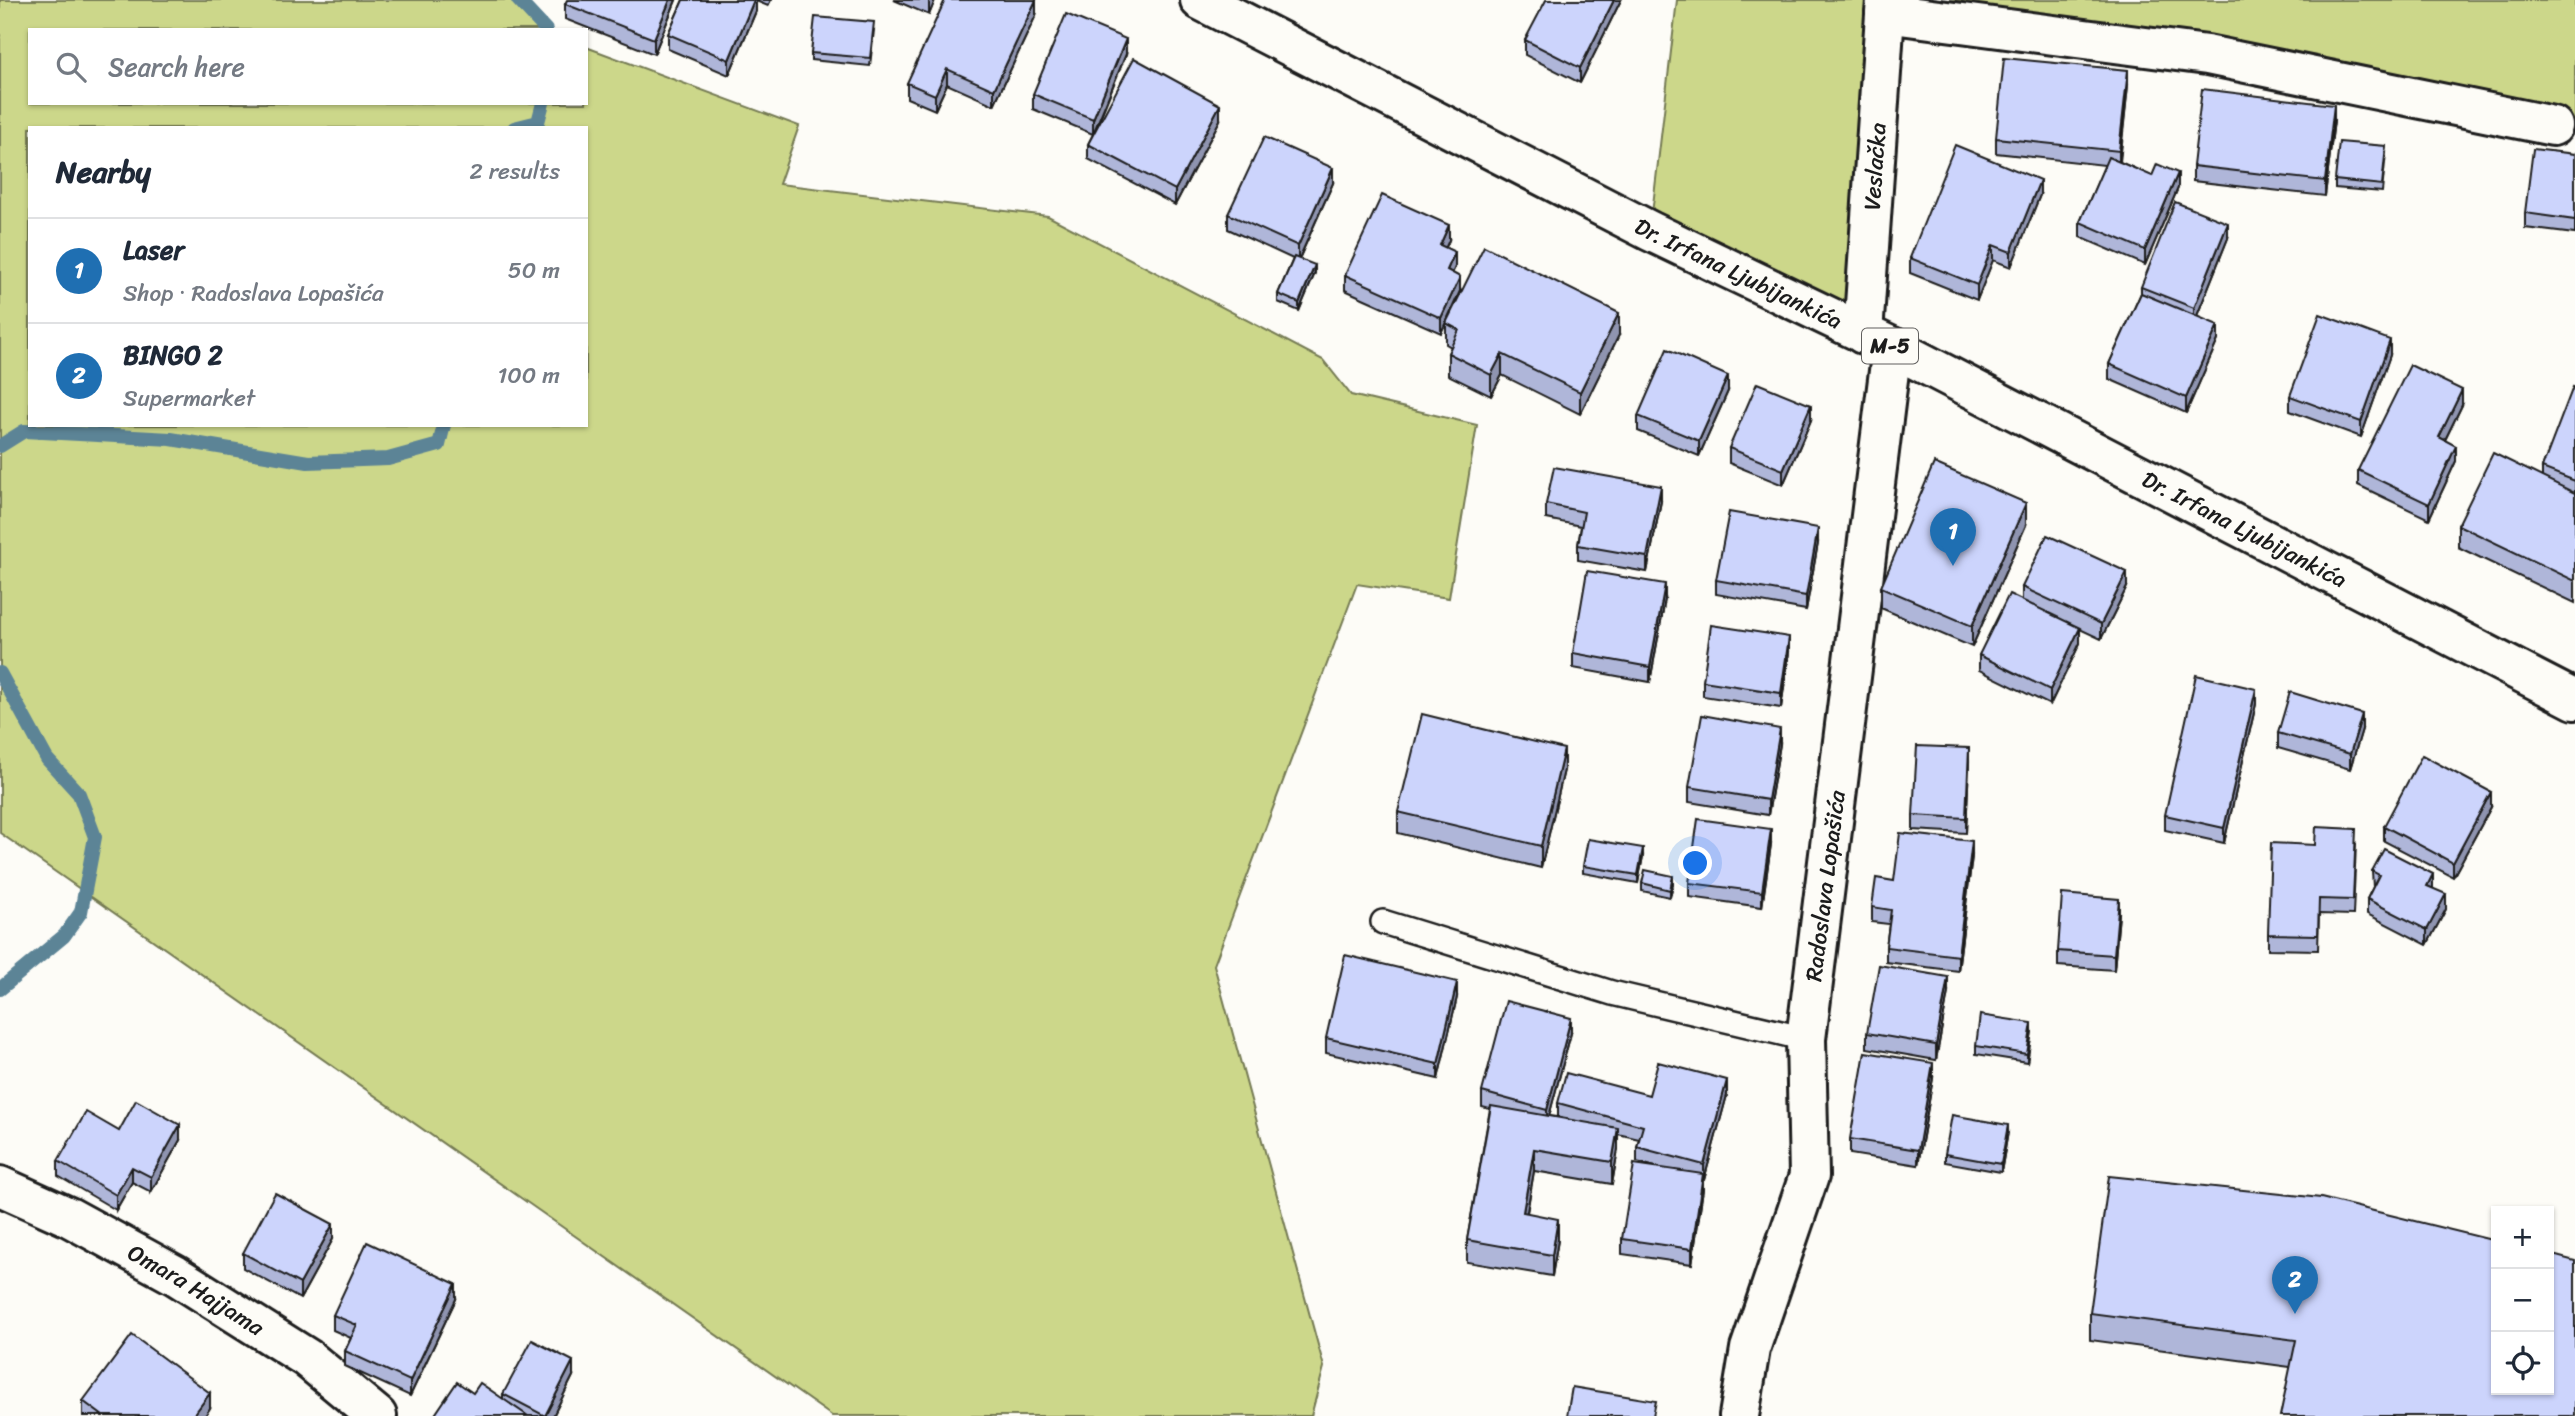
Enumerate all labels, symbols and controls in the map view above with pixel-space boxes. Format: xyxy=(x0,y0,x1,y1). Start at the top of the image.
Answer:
search box xyxy=(28,28,588,105)
text: Search here xyxy=(108,44,245,90)
icon: search xyxy=(52,48,90,86)
street label: Veslačka xyxy=(1851,121,1898,212)
text: Nearby xyxy=(56,145,151,199)
text: 2 results xyxy=(469,151,560,192)
street label: Dr. Irfana Ljubijankića xyxy=(1627,206,1849,341)
text: Laser xyxy=(123,227,184,273)
text: 1 xyxy=(74,250,84,291)
text: 50 m xyxy=(508,250,560,291)
text: Shop · Radoslava Lopašića xyxy=(123,273,384,314)
road number: M-5 xyxy=(1862,328,1918,364)
text: BINGO 2 xyxy=(123,332,223,378)
text: 2 xyxy=(72,355,86,396)
text: 100 m xyxy=(497,355,560,396)
text: Supermarket xyxy=(123,378,255,419)
street label: Dr. Irfana Ljubijankića xyxy=(2135,459,2355,599)
pin: 1 xyxy=(1930,508,1976,566)
street label: Radoslava Lopašića xyxy=(1793,788,1857,984)
your location xyxy=(1678,846,1712,880)
map controls xyxy=(2491,1206,2554,1395)
button: + xyxy=(2491,1206,2554,1269)
street label: Omara Hajjama xyxy=(120,1232,273,1347)
pin: 2 xyxy=(2272,1256,2318,1314)
button: − xyxy=(2491,1269,2554,1332)
button: locate xyxy=(2491,1332,2554,1395)

